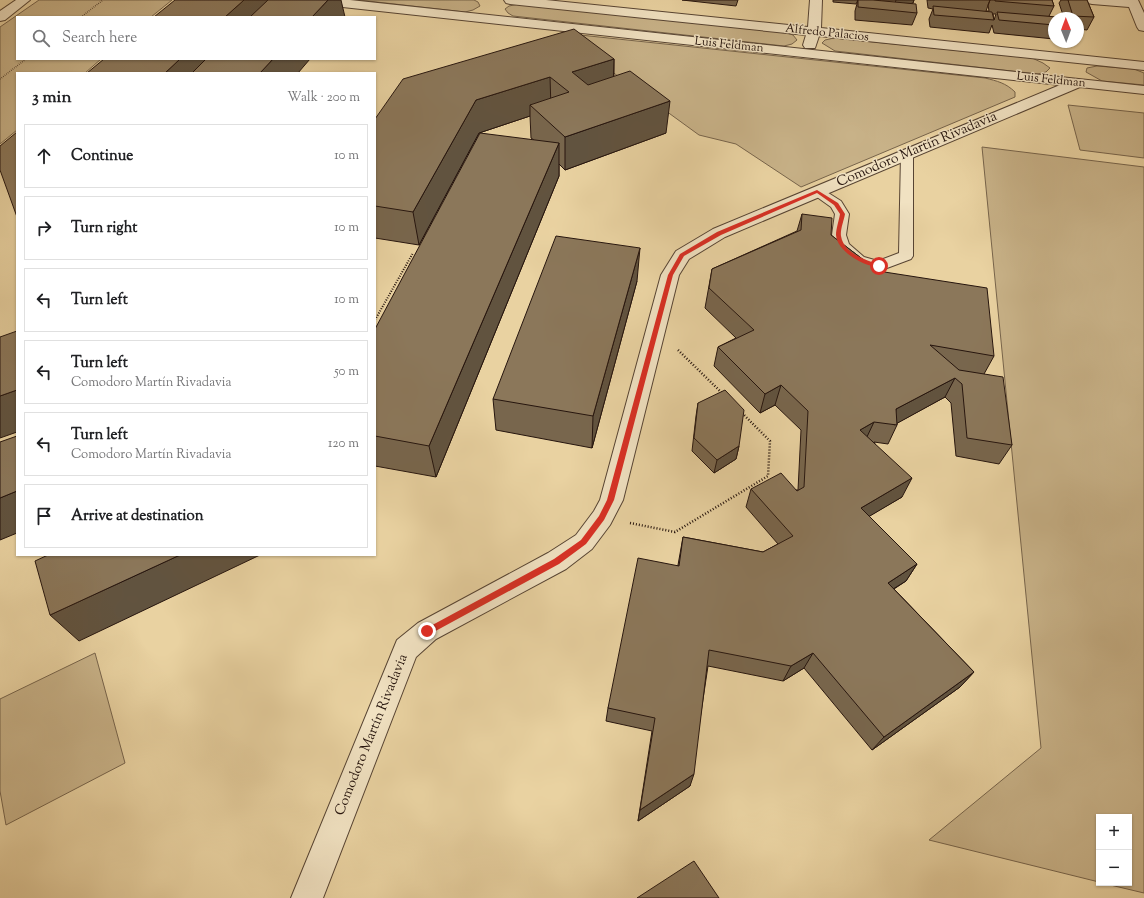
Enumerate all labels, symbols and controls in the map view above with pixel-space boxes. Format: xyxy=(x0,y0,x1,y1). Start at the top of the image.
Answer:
north arrow xyxy=(1048,12,1084,48)
search box xyxy=(16,16,376,60)
street label: Alfredo Palacios xyxy=(784,20,870,46)
icon: search xyxy=(30,27,52,49)
text: Search here xyxy=(62,28,137,49)
street label: Luis Feldman xyxy=(694,32,764,58)
street label: Luis Feldman xyxy=(1016,67,1086,93)
text: 3 min xyxy=(32,86,71,110)
text: Walk · 200 m xyxy=(287,89,360,107)
street label: Comodoro Martín Rivadavia xyxy=(834,107,1001,193)
icon: ahead xyxy=(33,145,55,167)
text: Continue xyxy=(71,146,133,167)
text: 10 m xyxy=(334,147,359,165)
icon: right xyxy=(33,217,55,239)
text: Turn right xyxy=(71,218,137,239)
text: 10 m xyxy=(334,219,359,237)
route start xyxy=(870,257,888,275)
icon: left xyxy=(33,289,55,311)
text: Turn left xyxy=(71,290,128,311)
text: 10 m xyxy=(334,291,359,309)
text: Turn left xyxy=(71,353,128,374)
icon: left xyxy=(33,361,55,383)
text: 50 m xyxy=(334,363,359,381)
text: Comodoro Martín Rivadavia xyxy=(71,374,231,392)
text: Turn left xyxy=(71,425,128,446)
icon: left xyxy=(33,433,55,455)
text: 120 m xyxy=(328,435,359,453)
text: Comodoro Martín Rivadavia xyxy=(71,446,231,464)
icon: arrive xyxy=(33,505,55,527)
text: Arrive at destination xyxy=(71,506,204,527)
route end xyxy=(418,622,436,640)
street label: Comodoro Martín Rivadavia xyxy=(330,651,414,819)
map controls xyxy=(1096,814,1132,886)
button: + xyxy=(1096,814,1132,850)
button: − xyxy=(1096,850,1132,886)

